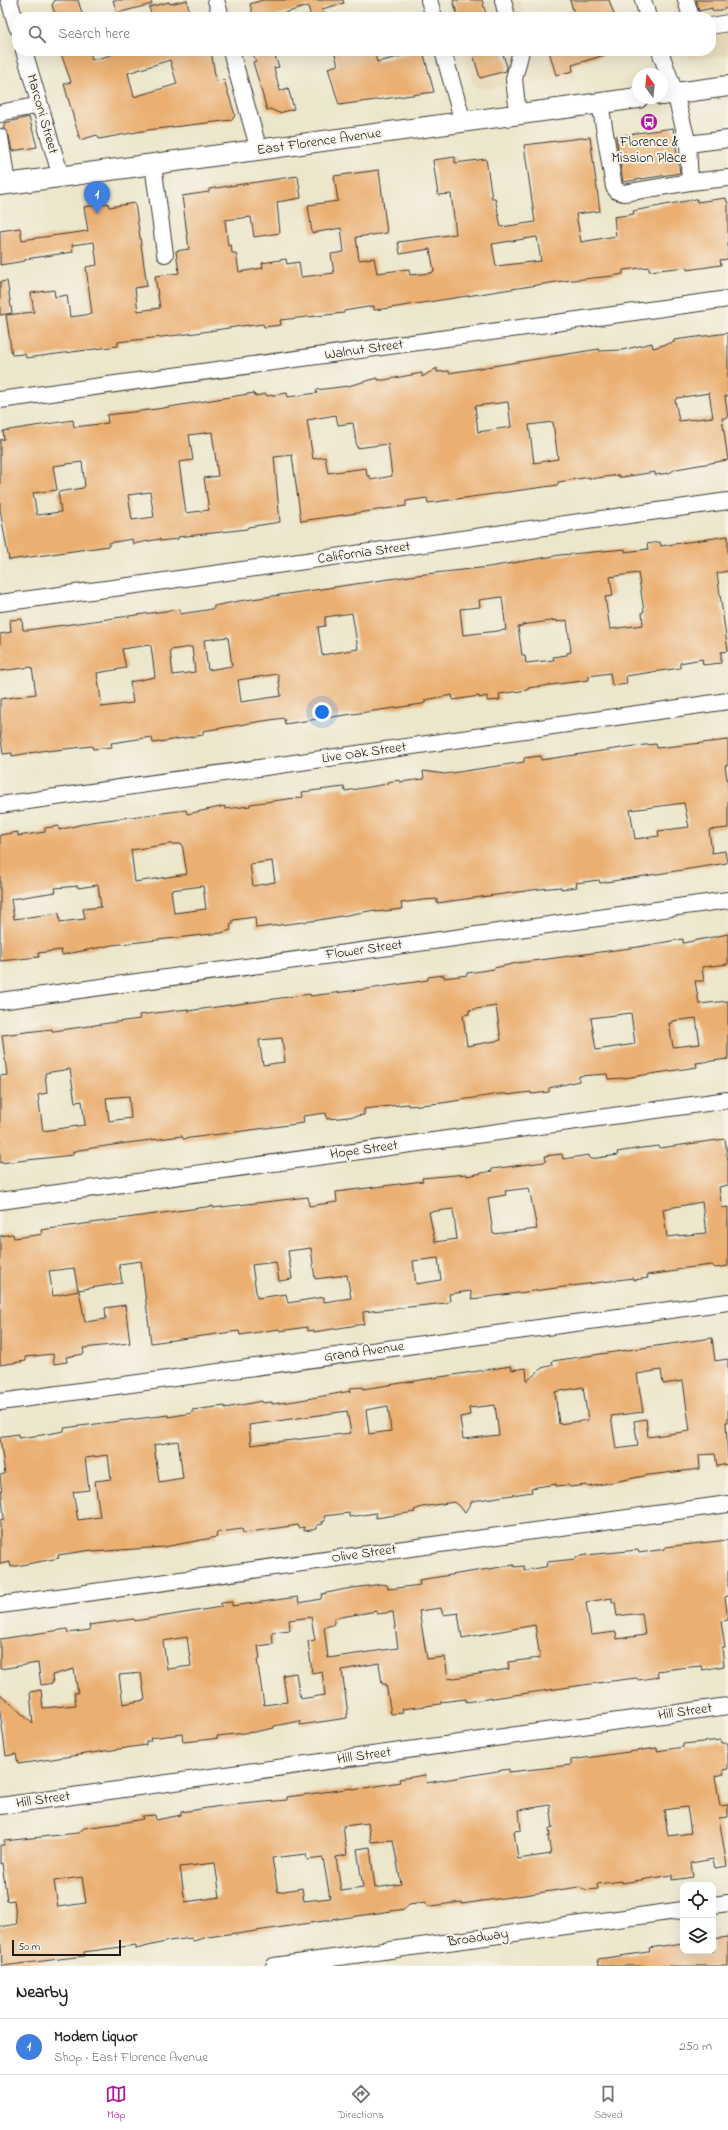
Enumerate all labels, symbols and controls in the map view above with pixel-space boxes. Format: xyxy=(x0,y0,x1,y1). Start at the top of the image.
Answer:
search box xyxy=(12,12,716,56)
icon: search xyxy=(26,23,48,45)
text: Search here xyxy=(58,23,130,45)
north arrow xyxy=(632,68,668,104)
street label: Marconi Street xyxy=(21,72,63,157)
bus stop icon: Florence & Mission Place xyxy=(639,112,659,132)
street label: East Florence Avenue xyxy=(255,123,383,161)
place label: Florence & Mission Place xyxy=(611,132,687,169)
pin: 1 xyxy=(84,181,110,214)
street label: Walnut Street xyxy=(323,334,405,366)
street label: California Street xyxy=(316,536,412,570)
your location xyxy=(312,702,332,722)
street label: Live Oak Street xyxy=(320,737,408,769)
street label: Flower Street xyxy=(323,934,404,966)
street label: Hope Street xyxy=(329,1135,399,1165)
street label: Grand Avenue xyxy=(323,1336,406,1368)
street label: Olive Street xyxy=(330,1539,398,1569)
street label: Hill Street xyxy=(657,1698,714,1726)
street label: Hill Street xyxy=(336,1742,393,1770)
street label: Hill Street xyxy=(15,1786,72,1814)
map controls xyxy=(680,1882,716,1954)
button: locate xyxy=(680,1882,716,1918)
button: layers xyxy=(680,1918,716,1954)
street label: Broadway xyxy=(445,1923,510,1954)
scale bar xyxy=(12,1938,121,1957)
text: 50 m xyxy=(18,1939,40,1955)
text: Nearby xyxy=(16,1980,68,2005)
text: Modern Liquor xyxy=(54,2026,137,2048)
text: 1 xyxy=(27,2037,31,2056)
text: 250 m xyxy=(679,2037,712,2056)
text: Shop · East Florence Avenue xyxy=(54,2048,208,2067)
tab: Map xyxy=(105,2083,127,2123)
tab: Directions xyxy=(338,2083,384,2123)
tab: Saved xyxy=(594,2083,623,2123)

